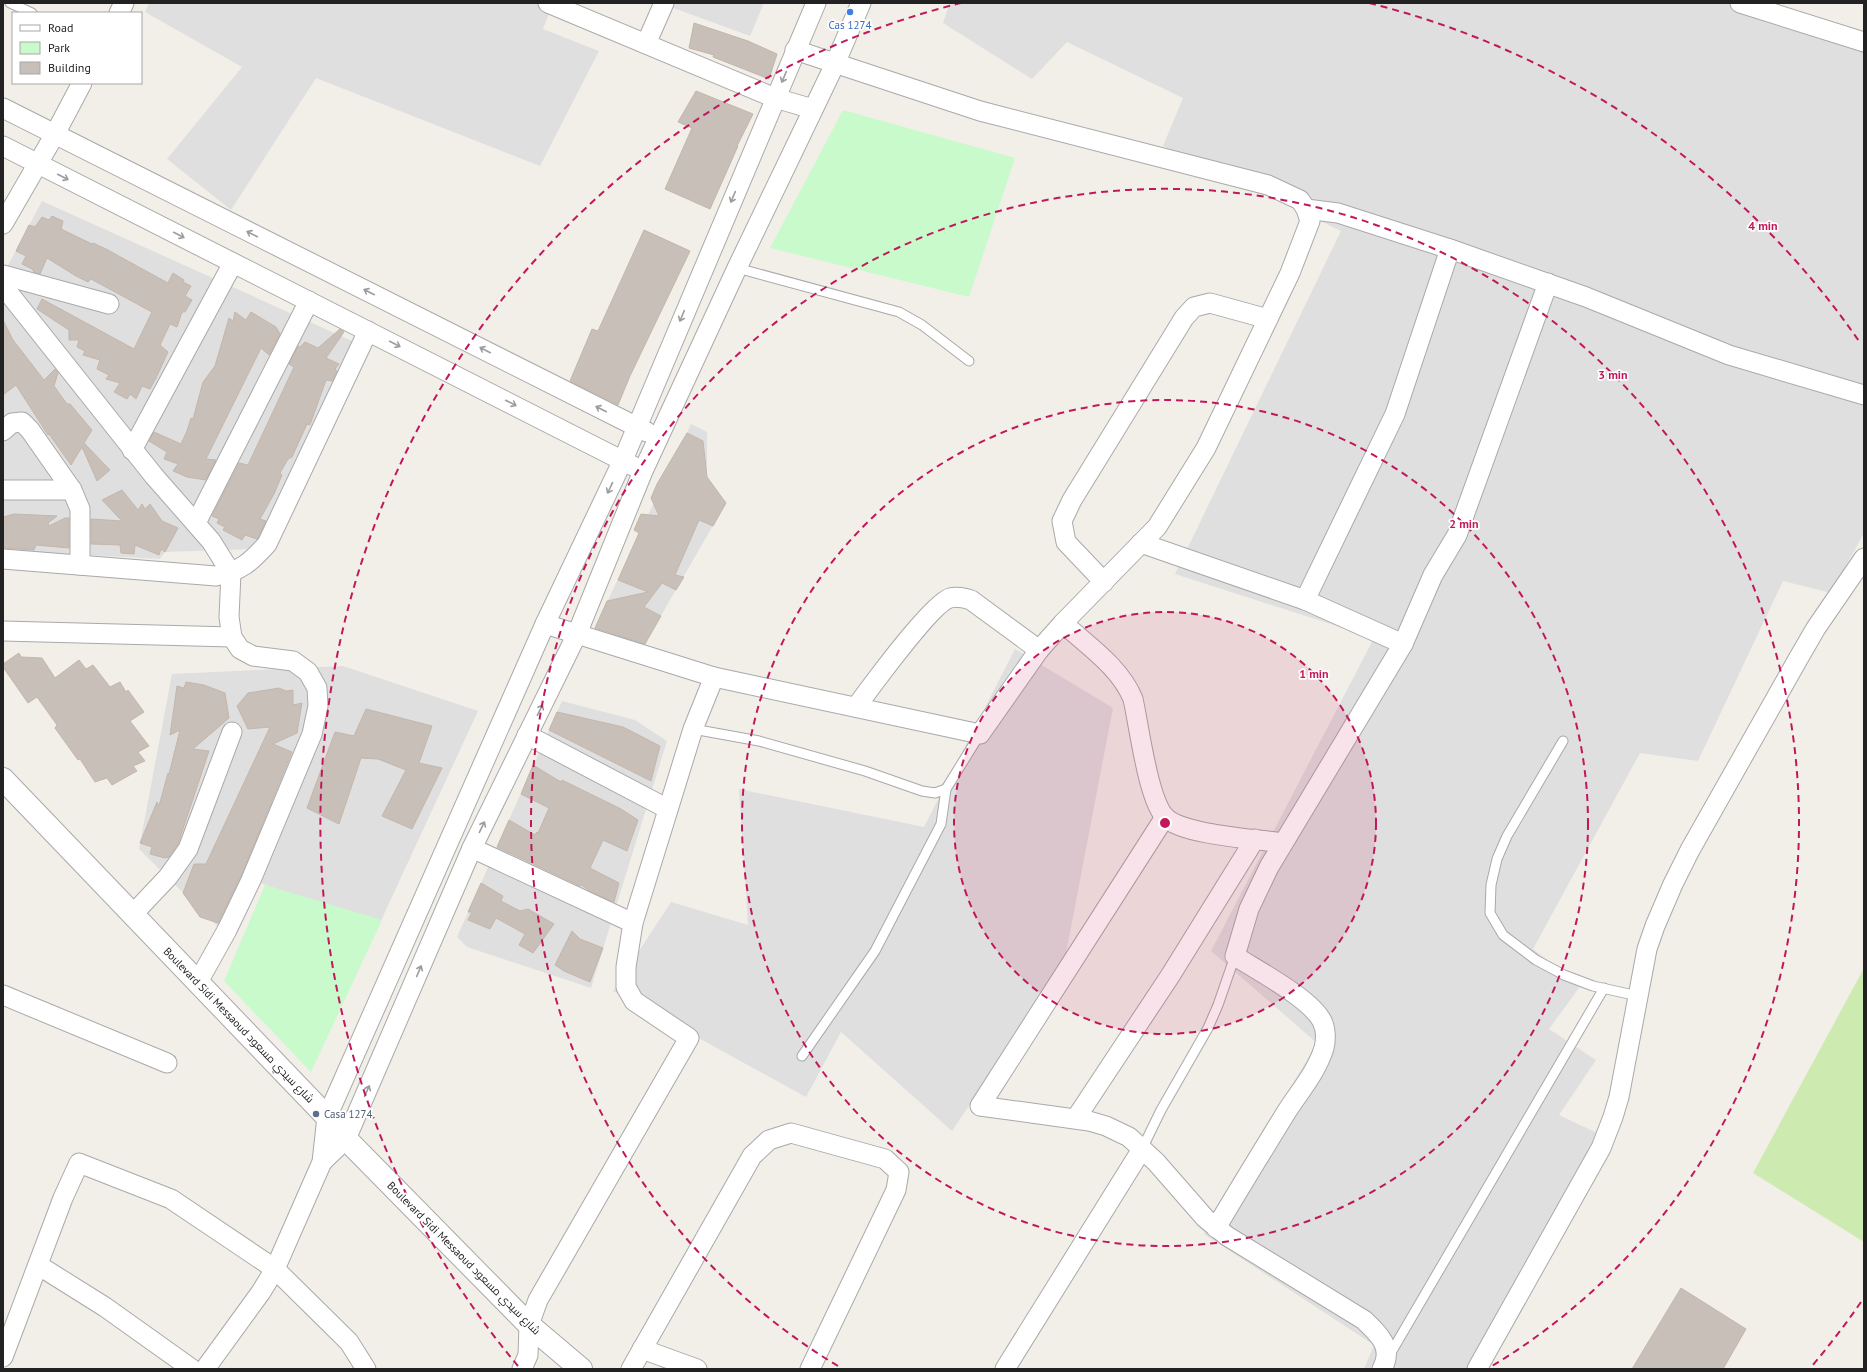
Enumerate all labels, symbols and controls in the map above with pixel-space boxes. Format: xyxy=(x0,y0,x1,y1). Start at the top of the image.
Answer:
marker: Cas 1274 xyxy=(845,7,855,17)
legend xyxy=(12,12,142,84)
place label: Cas 1274 xyxy=(828,18,872,32)
text: Road xyxy=(48,20,73,35)
text: Park xyxy=(48,40,70,55)
text: Building xyxy=(48,60,91,75)
one-way arrow xyxy=(779,71,787,83)
one-way arrow xyxy=(56,174,68,181)
one-way arrow xyxy=(729,190,736,202)
text: 4 min xyxy=(1748,218,1778,233)
one-way arrow xyxy=(247,229,259,237)
one-way arrow xyxy=(172,232,184,239)
one-way arrow xyxy=(363,288,375,295)
one-way arrow xyxy=(678,310,686,322)
one-way arrow xyxy=(389,341,401,349)
one-way arrow xyxy=(479,346,491,354)
text: 3 min xyxy=(1598,367,1628,382)
one-way arrow xyxy=(505,400,517,407)
one-way arrow xyxy=(595,405,607,412)
one-way arrow xyxy=(606,481,613,493)
text: 2 min xyxy=(1449,516,1479,531)
text: 1 min xyxy=(1299,666,1329,681)
one-way arrow xyxy=(536,704,544,716)
centre of rings xyxy=(1158,816,1172,830)
one-way arrow xyxy=(479,821,486,833)
street label: Boulevard Sidi Messaoud شارع سيدي مسعود xyxy=(159,944,317,1107)
one-way arrow xyxy=(415,966,423,978)
one-way arrow xyxy=(364,1085,372,1097)
place label: Casa 1274 xyxy=(324,1107,373,1121)
marker: Casa 1274 xyxy=(311,1109,321,1119)
street label: Boulevard Sidi Messaoud شارع سيدي مسعود xyxy=(383,1178,544,1339)

